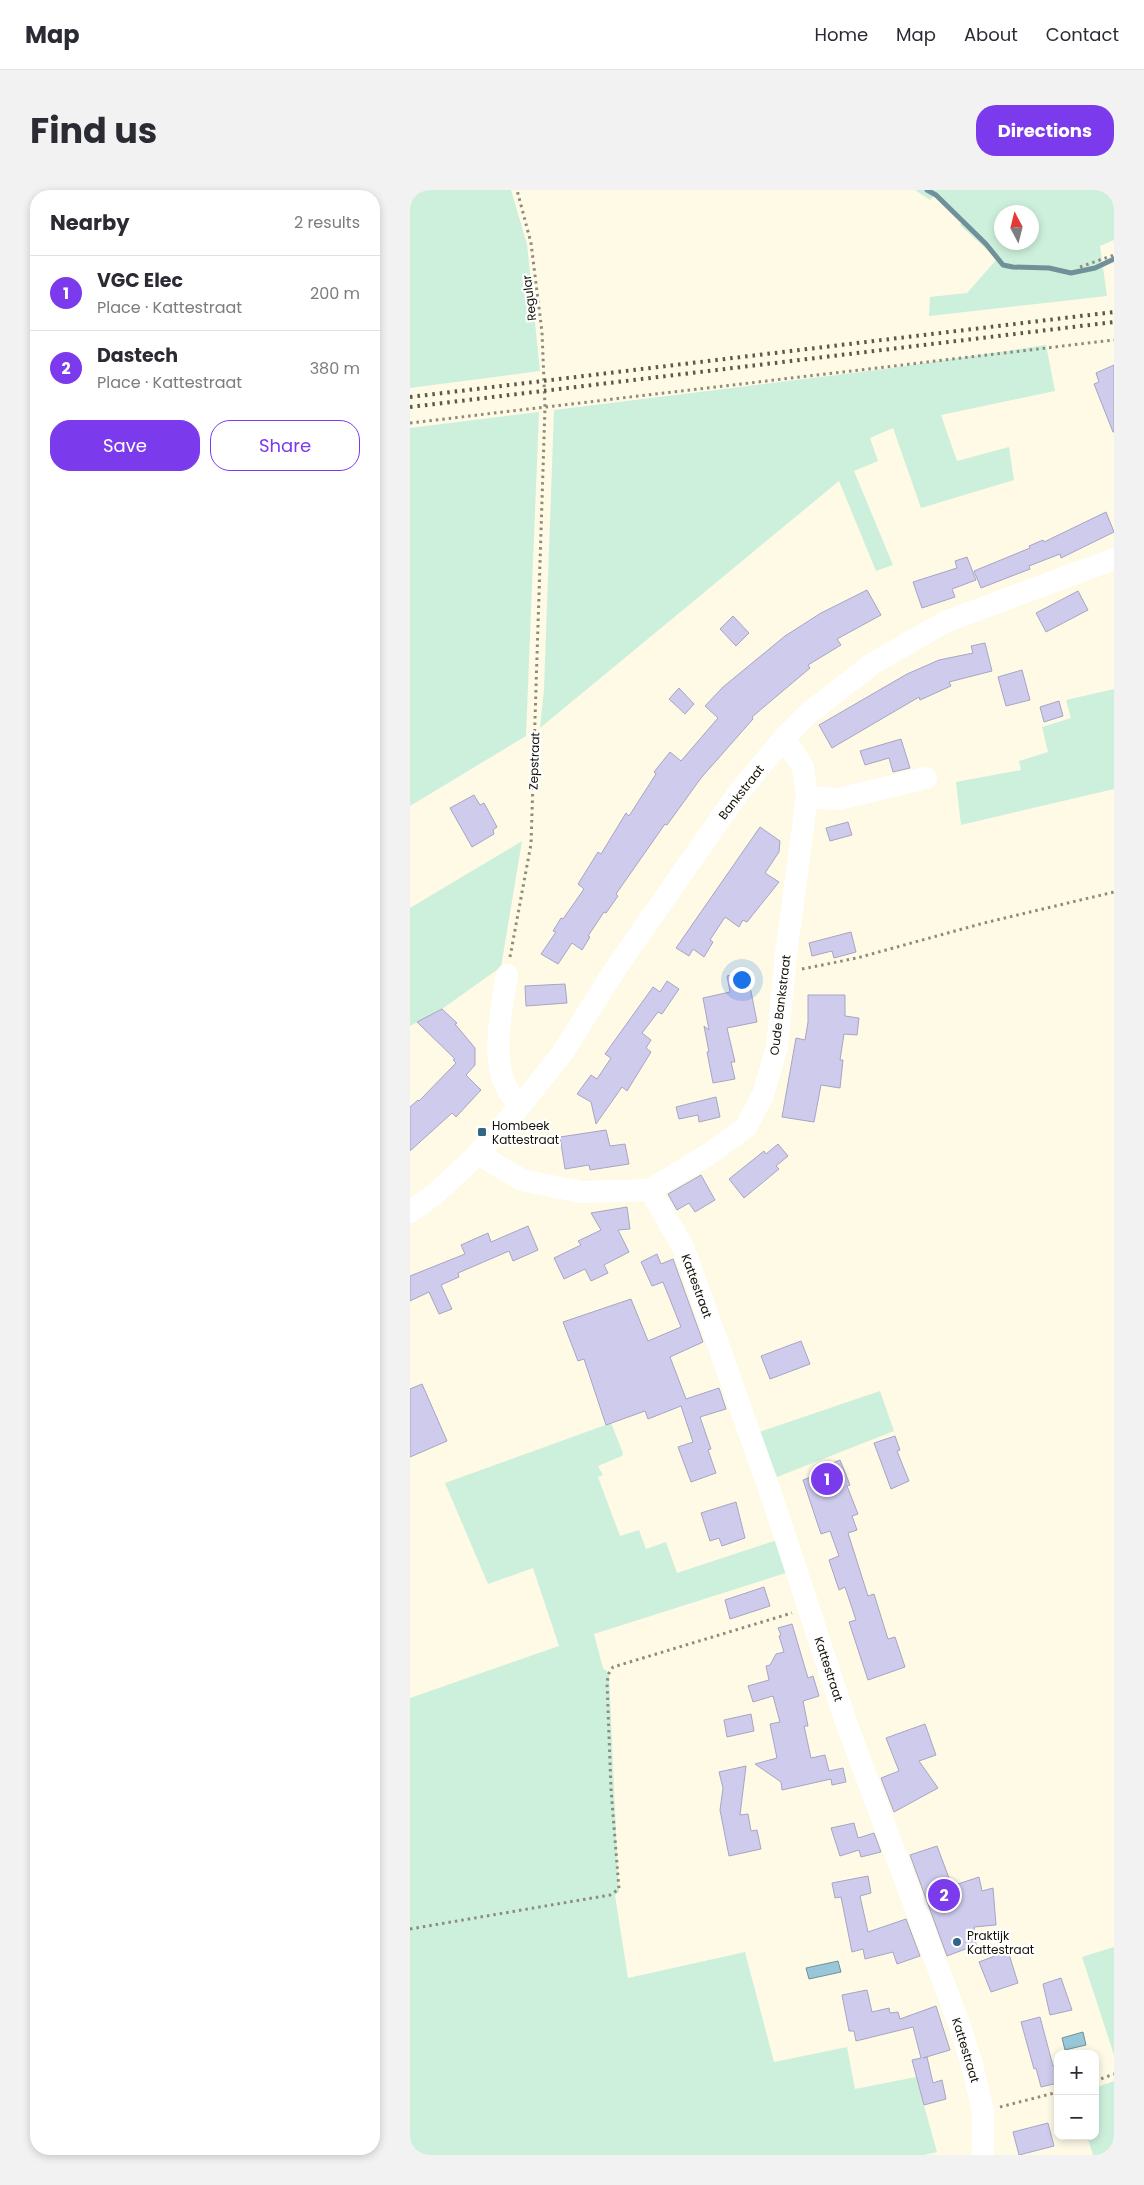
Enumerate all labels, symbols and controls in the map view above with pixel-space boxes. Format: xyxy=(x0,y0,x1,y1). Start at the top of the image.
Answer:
text: Map xyxy=(25,18,80,51)
text: Home xyxy=(814,22,868,47)
text: Map xyxy=(896,22,936,47)
text: About xyxy=(964,22,1018,47)
text: Contact xyxy=(1046,22,1119,47)
button: Directions xyxy=(976,105,1114,156)
text: Find us xyxy=(30,106,157,155)
north arrow xyxy=(994,205,1039,250)
text: Nearby xyxy=(50,208,130,237)
text: 2 results xyxy=(294,211,360,234)
text: VGC Elec xyxy=(97,267,183,294)
street label: Regular xyxy=(518,274,540,322)
text: 1 xyxy=(63,282,69,305)
text: 200 m xyxy=(310,282,360,305)
text: Place · Kattestraat xyxy=(97,296,242,319)
text: Dastech xyxy=(97,342,178,369)
text: 2 xyxy=(61,357,71,380)
text: 380 m xyxy=(310,357,360,380)
text: Place · Kattestraat xyxy=(97,371,242,394)
button: Save xyxy=(50,420,200,471)
button: Share xyxy=(210,420,360,471)
street label: Zepstraat xyxy=(524,732,544,790)
street label: Bankstraat xyxy=(714,761,768,823)
street label: Oude Bankstraat xyxy=(765,954,795,1056)
your location xyxy=(729,967,755,993)
place label: Hombeek Kattestraat xyxy=(492,1117,559,1148)
marker: Hombeek Kattestraat xyxy=(476,1126,488,1138)
street label: Kattestraat xyxy=(678,1252,716,1320)
pin: 1 xyxy=(811,1460,843,1498)
street label: Kattestraat xyxy=(811,1634,847,1704)
pin: 2 xyxy=(928,1876,960,1914)
place label: Praktijk Kattestraat xyxy=(967,1927,1034,1958)
marker: Praktijk Kattestraat xyxy=(951,1936,963,1948)
street label: Kattestraat xyxy=(948,2015,984,2085)
map controls xyxy=(1054,2050,1099,2140)
button: + xyxy=(1054,2050,1099,2095)
button: − xyxy=(1054,2095,1099,2140)

